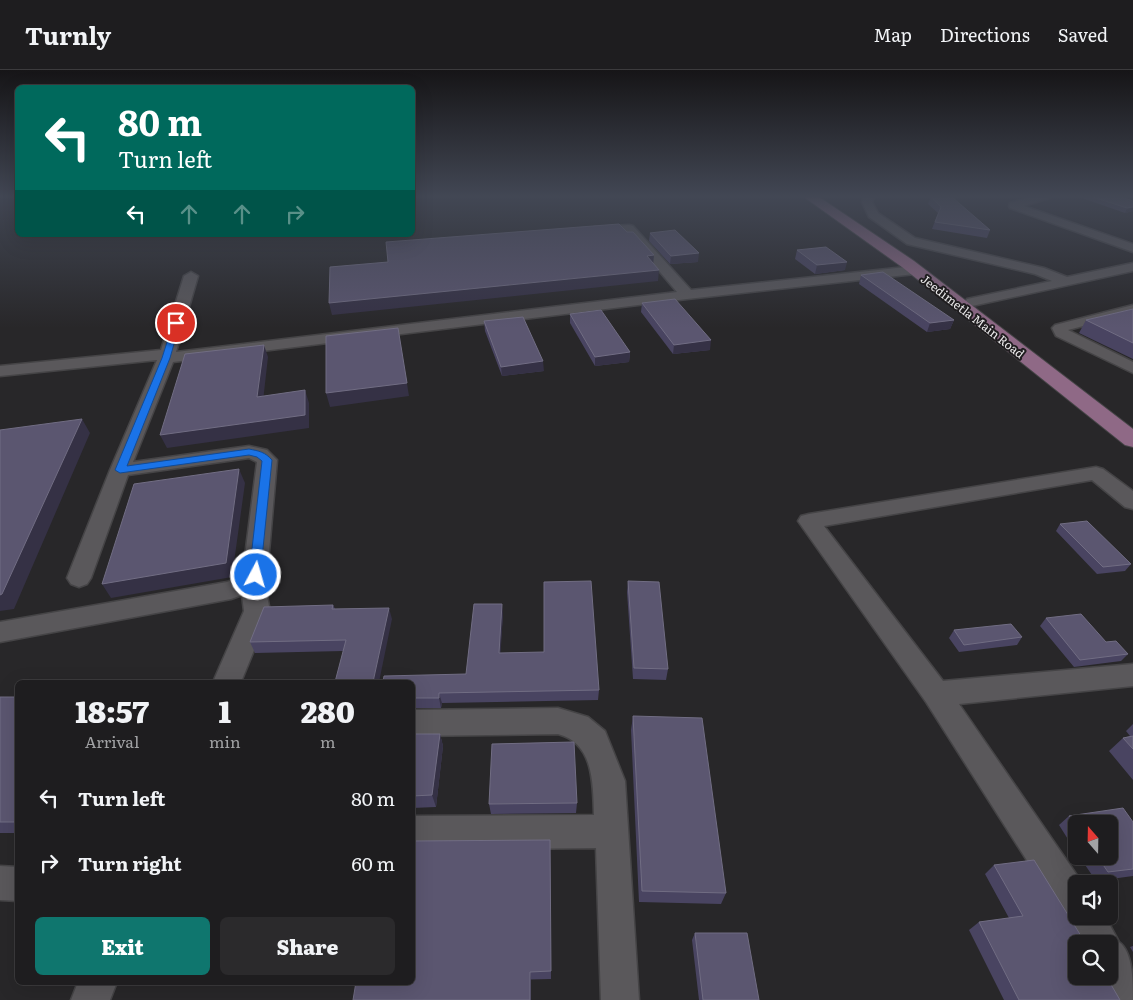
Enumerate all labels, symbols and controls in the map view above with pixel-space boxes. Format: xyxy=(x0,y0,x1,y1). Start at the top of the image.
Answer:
text: Turnly xyxy=(25,17,111,52)
text: Map xyxy=(874,21,912,48)
text: Directions xyxy=(940,21,1030,48)
text: Saved xyxy=(1058,21,1108,48)
text: 80 m xyxy=(118,95,202,147)
icon: left xyxy=(35,105,100,170)
text: Turn left xyxy=(118,142,212,175)
icon: left xyxy=(122,200,150,228)
icon: ahead xyxy=(175,200,203,228)
icon: ahead xyxy=(228,200,256,228)
icon: right xyxy=(281,200,309,228)
street label: Jeedimetla Main Road xyxy=(917,270,1029,363)
pin xyxy=(155,302,197,344)
icon: arrive xyxy=(162,309,190,337)
position arrow xyxy=(229,548,281,600)
text: 18:57 xyxy=(75,688,149,732)
text: 1 xyxy=(219,688,231,732)
text: 280 xyxy=(301,688,355,732)
text: Arrival xyxy=(85,729,139,753)
text: min xyxy=(209,729,241,753)
text: m xyxy=(320,729,336,753)
icon: left xyxy=(35,784,63,812)
text: Turn left xyxy=(78,784,165,812)
text: 80 m xyxy=(351,784,395,812)
north arrow xyxy=(1068,815,1118,865)
map controls xyxy=(1068,815,1118,985)
icon: right xyxy=(35,849,63,877)
text: Turn right xyxy=(78,849,182,877)
text: 60 m xyxy=(352,849,395,877)
button: sound xyxy=(1068,875,1118,925)
button: Exit xyxy=(35,917,210,975)
button: Share xyxy=(220,917,395,975)
button: search xyxy=(1068,935,1118,985)

